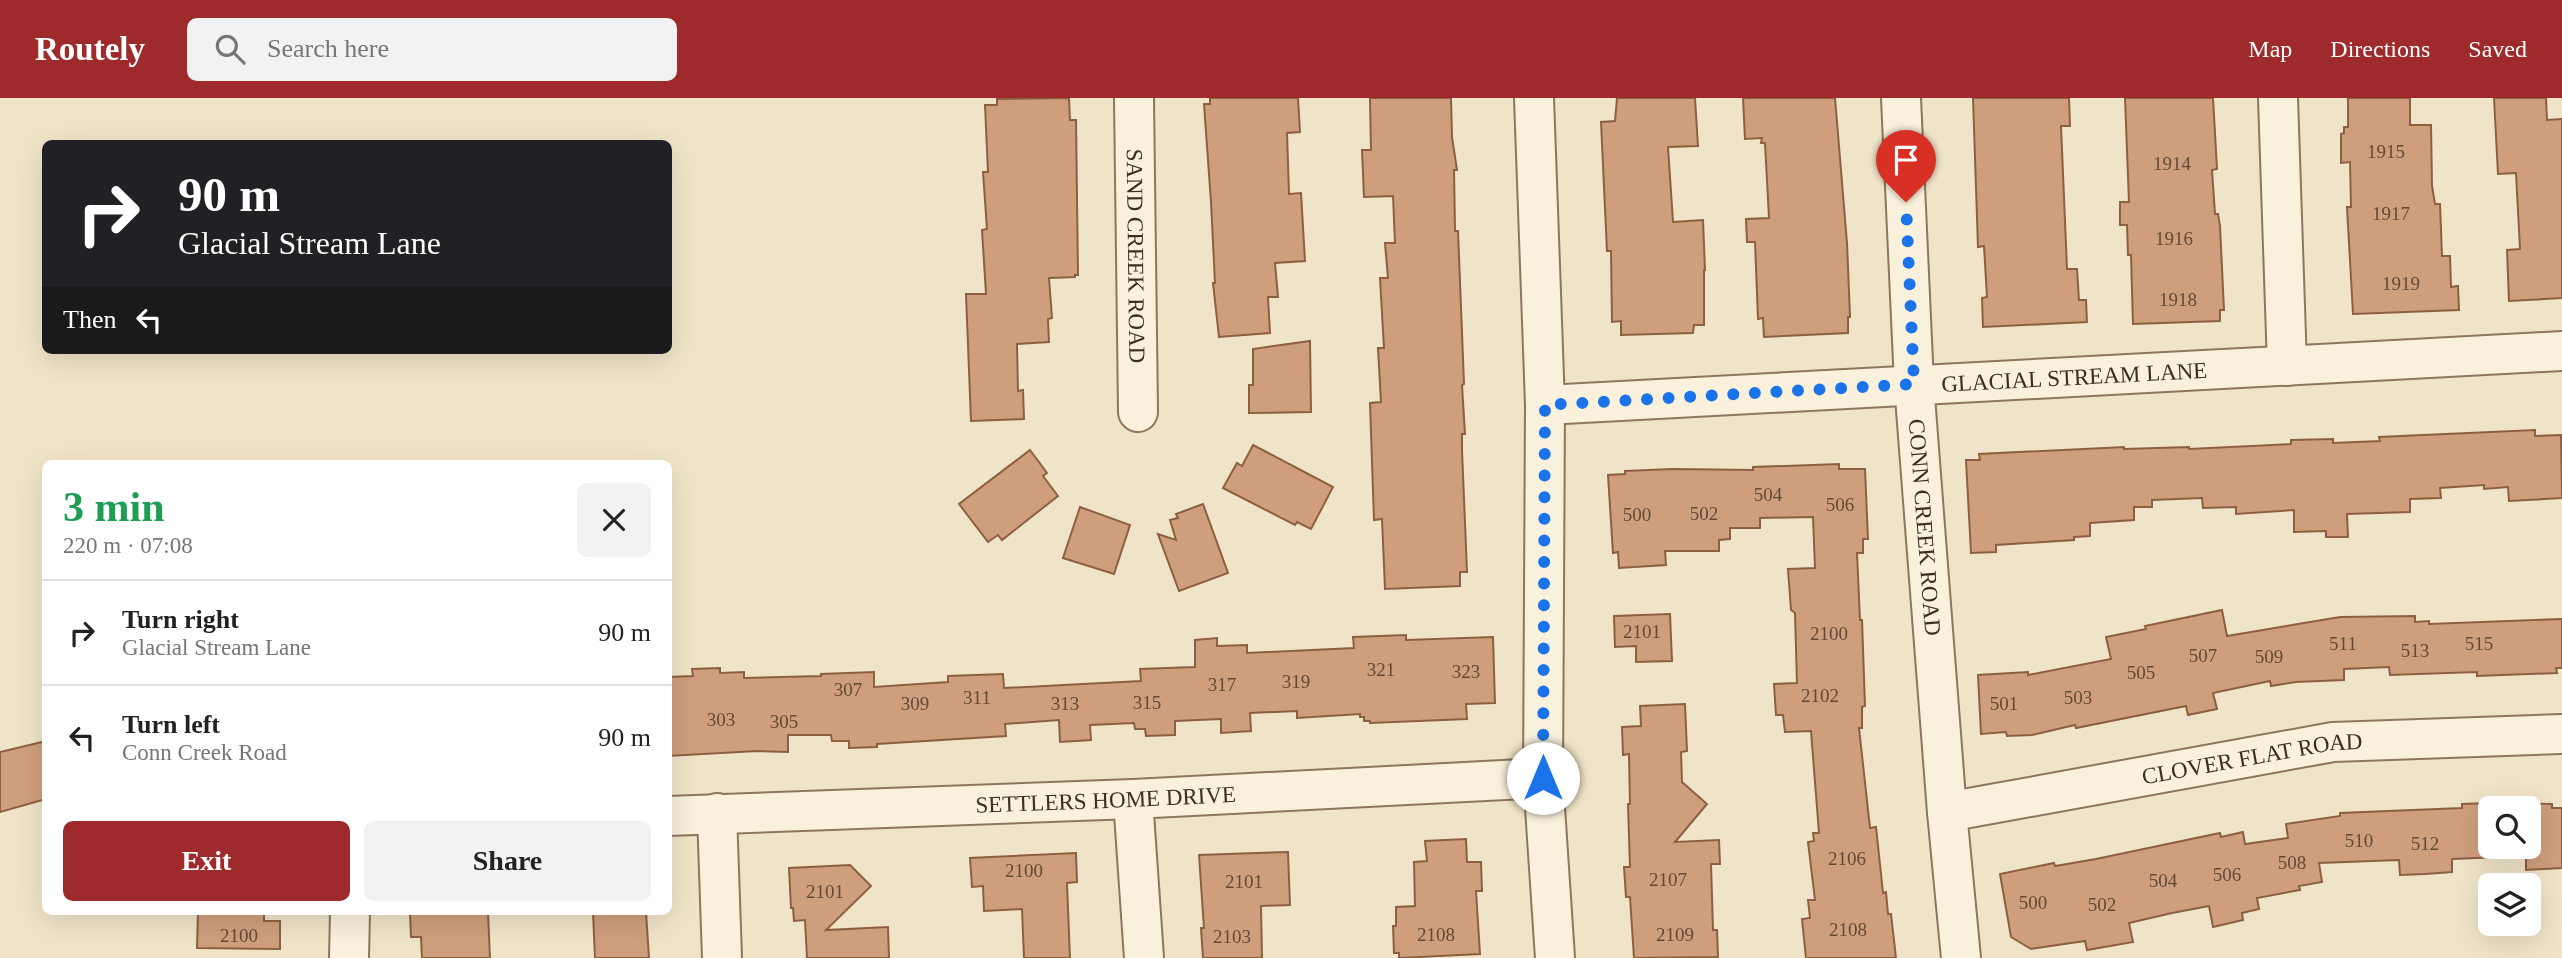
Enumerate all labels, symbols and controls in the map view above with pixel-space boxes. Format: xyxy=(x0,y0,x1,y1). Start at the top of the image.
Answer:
search box xyxy=(187,18,677,81)
icon: search xyxy=(211,30,249,68)
text: Routely xyxy=(35,31,145,67)
text: Search here xyxy=(267,34,389,63)
text: Map xyxy=(2248,36,2292,62)
text: Directions xyxy=(2330,36,2430,62)
text: Saved xyxy=(2468,36,2527,62)
pin xyxy=(1876,130,1936,202)
icon: arrive xyxy=(1887,141,1925,179)
house number: 1915 xyxy=(2367,141,2405,162)
street label: SAND CREEK ROAD xyxy=(1122,148,1150,364)
house number: 1914 xyxy=(2153,153,2192,174)
text: 90 m xyxy=(178,167,280,222)
icon: right xyxy=(63,168,154,259)
house number: 1917 xyxy=(2372,203,2410,224)
text: Glacial Stream Lane xyxy=(178,225,441,261)
house number: 1916 xyxy=(2155,228,2193,249)
house number: 1919 xyxy=(2382,273,2420,294)
house number: 1918 xyxy=(2159,289,2197,310)
icon: left xyxy=(130,301,168,339)
text: Then xyxy=(63,305,116,334)
street label: GLACIAL STREAM LANE xyxy=(1941,357,2208,396)
street label: CONN CREEK ROAD xyxy=(1904,418,1946,637)
button: close xyxy=(577,483,651,557)
text: 3 min xyxy=(63,484,165,530)
house number: 504 xyxy=(1754,484,1783,505)
house number: 506 xyxy=(1826,494,1854,515)
house number: 502 xyxy=(1690,503,1718,524)
house number: 500 xyxy=(1623,504,1651,525)
text: 220 m · 07:08 xyxy=(63,533,193,558)
text: Turn right xyxy=(122,605,239,634)
icon: right xyxy=(63,614,101,652)
text: 90 m xyxy=(598,618,651,647)
house number: 2101 xyxy=(1623,621,1661,642)
house number: 2100 xyxy=(1810,623,1848,644)
house number: 511 xyxy=(2329,633,2357,654)
house number: 515 xyxy=(2465,633,2493,654)
text: Glacial Stream Lane xyxy=(122,635,311,660)
house number: 513 xyxy=(2401,640,2429,661)
house number: 507 xyxy=(2189,645,2217,666)
house number: 509 xyxy=(2255,646,2283,667)
house number: 321 xyxy=(1367,659,1395,680)
house number: 323 xyxy=(1452,661,1480,682)
house number: 505 xyxy=(2127,662,2155,683)
house number: 319 xyxy=(1282,671,1310,692)
house number: 317 xyxy=(1208,674,1236,695)
house number: 307 xyxy=(834,679,862,700)
house number: 2102 xyxy=(1801,685,1839,706)
house number: 311 xyxy=(963,687,991,708)
house number: 503 xyxy=(2064,687,2092,708)
house number: 315 xyxy=(1133,692,1161,713)
house number: 309 xyxy=(901,693,929,714)
house number: 313 xyxy=(1051,693,1079,714)
house number: 501 xyxy=(1990,693,2018,714)
house number: 303 xyxy=(707,709,735,730)
text: Turn left xyxy=(122,710,220,739)
house number: 305 xyxy=(770,711,798,732)
icon: left xyxy=(63,719,101,757)
text: 90 m xyxy=(598,723,651,752)
street label: CLOVER FLAT ROAD xyxy=(2140,728,2363,789)
text: Conn Creek Road xyxy=(122,740,287,765)
position arrow xyxy=(1506,741,1580,815)
street label: SETTLERS HOME DRIVE xyxy=(975,781,1237,817)
map controls xyxy=(2478,796,2541,936)
button: search xyxy=(2478,796,2541,859)
button: Exit xyxy=(63,821,350,901)
button: Share xyxy=(364,821,651,901)
house number: 510 xyxy=(2345,830,2373,851)
house number: 512 xyxy=(2411,833,2439,854)
house number: 2106 xyxy=(1828,848,1866,869)
house number: 508 xyxy=(2278,852,2306,873)
house number: 2100 xyxy=(1005,860,1043,881)
house number: 506 xyxy=(2213,864,2241,885)
house number: 2107 xyxy=(1649,869,1687,890)
house number: 504 xyxy=(2149,870,2178,891)
house number: 2101 xyxy=(1225,871,1263,892)
button: layers xyxy=(2478,873,2541,936)
house number: 2101 xyxy=(806,881,844,902)
house number: 500 xyxy=(2019,892,2047,913)
house number: 502 xyxy=(2088,894,2116,915)
house number: 2108 xyxy=(1829,919,1867,940)
house number: 2108 xyxy=(1417,924,1455,945)
house number: 2109 xyxy=(1656,924,1694,945)
house number: 2100 xyxy=(220,925,258,946)
house number: 2103 xyxy=(1213,926,1251,947)

